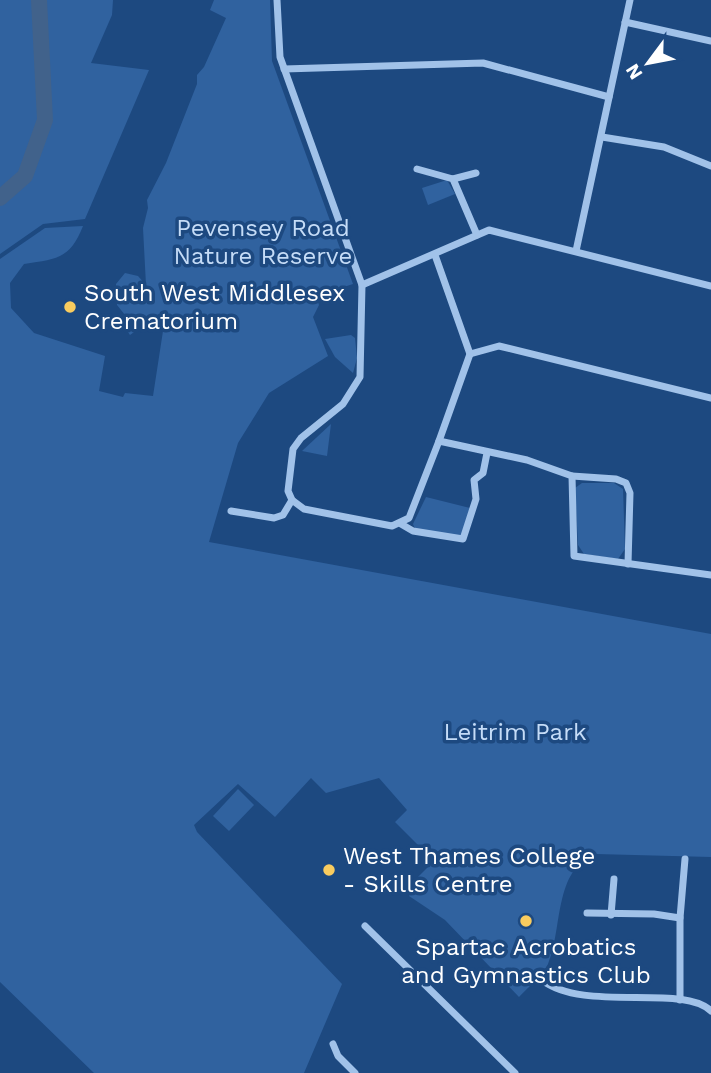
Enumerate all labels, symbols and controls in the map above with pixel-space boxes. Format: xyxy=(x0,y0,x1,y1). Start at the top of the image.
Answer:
north arrow xyxy=(613,28,683,98)
text: N xyxy=(621,60,647,84)
park label: Pevensey Road Nature Reserve xyxy=(174,214,352,270)
place label: South West Middlesex Crematorium xyxy=(84,279,345,335)
marker: South West Middlesex Crematorium xyxy=(62,299,78,315)
park label: Leitrim Park xyxy=(443,718,587,746)
place label: West Thames College - Skills Centre xyxy=(343,842,595,898)
marker: West Thames College - Skills Centre xyxy=(321,862,337,878)
marker: Spartac Acrobatics and Gymnastics Club xyxy=(518,913,534,929)
place label: Spartac Acrobatics and Gymnastics Club xyxy=(401,933,651,989)

